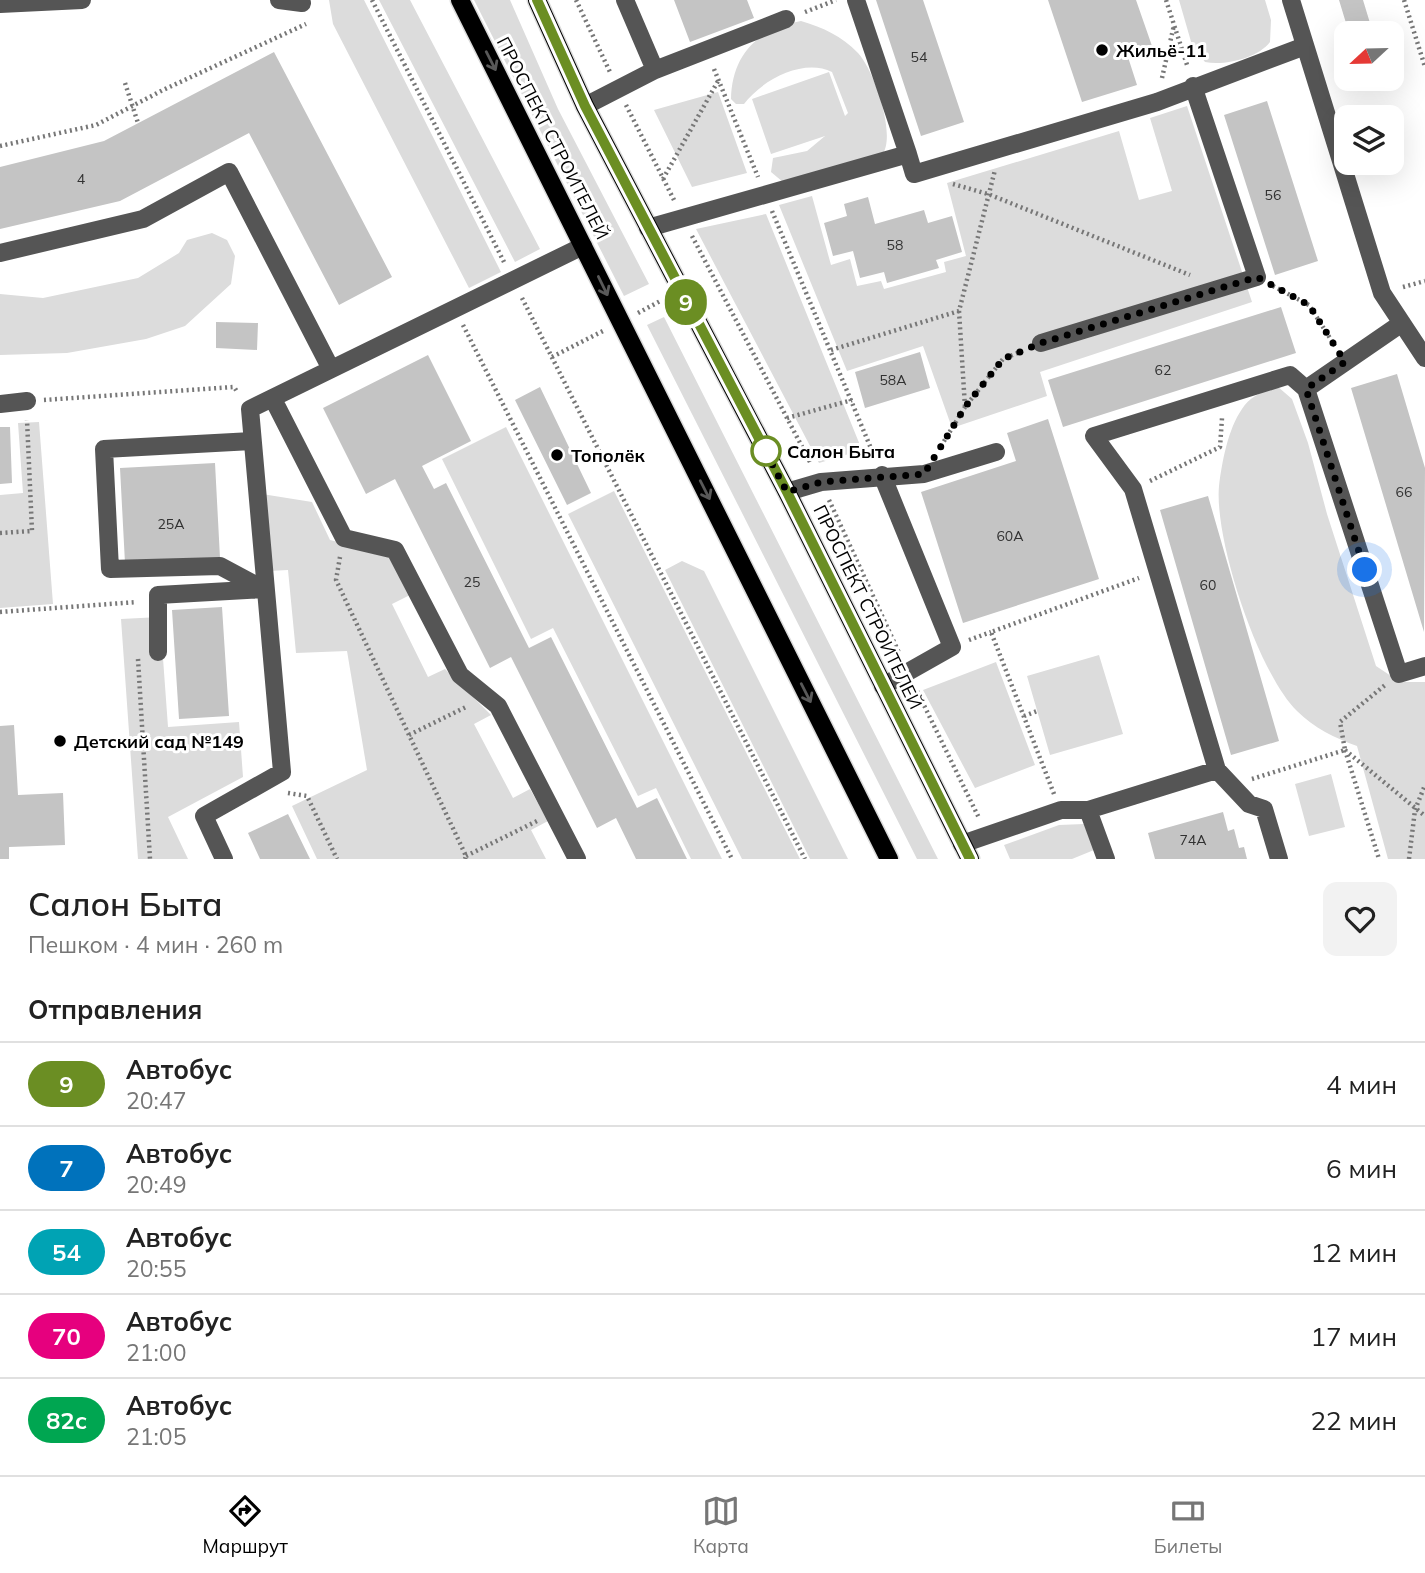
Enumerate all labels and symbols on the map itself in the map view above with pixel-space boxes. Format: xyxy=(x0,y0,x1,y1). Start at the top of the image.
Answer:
north arrow xyxy=(1334,21,1404,91)
street label: ПРОСПЕКТ СТРОИТЕЛЕЙ xyxy=(492,33,614,243)
place label: Жильё-11 xyxy=(1116,39,1207,62)
marker: Жильё-11 xyxy=(1094,42,1110,58)
house number: 54 xyxy=(911,48,928,66)
one-way arrow xyxy=(484,50,498,71)
house number: 4 xyxy=(77,170,86,188)
house number: 56 xyxy=(1265,186,1281,204)
house number: 58 xyxy=(887,236,903,254)
one-way arrow xyxy=(597,275,611,296)
line badge: 9 xyxy=(663,279,709,325)
house number: 62 xyxy=(1155,361,1171,379)
house number: 58А xyxy=(879,371,907,389)
marker: Салон Быта xyxy=(751,436,781,466)
place label: Салон Быта xyxy=(787,440,895,463)
place label: Тополёк xyxy=(571,444,646,467)
marker: Тополёк xyxy=(549,447,565,463)
one-way arrow xyxy=(698,479,712,500)
house number: 66 xyxy=(1396,483,1412,501)
street label: ПРОСПЕКТ СТРОИТЕЛЕЙ xyxy=(808,501,928,713)
house number: 25А xyxy=(157,515,185,533)
house number: 60А xyxy=(996,527,1024,545)
your location xyxy=(1347,552,1382,587)
house number: 25 xyxy=(464,573,480,591)
house number: 60 xyxy=(1200,576,1216,594)
one-way arrow xyxy=(800,683,814,703)
place label: Детский сад №149 xyxy=(74,730,244,753)
marker: Детский сад №149 xyxy=(52,733,68,749)
house number: 74А xyxy=(1179,831,1207,849)

